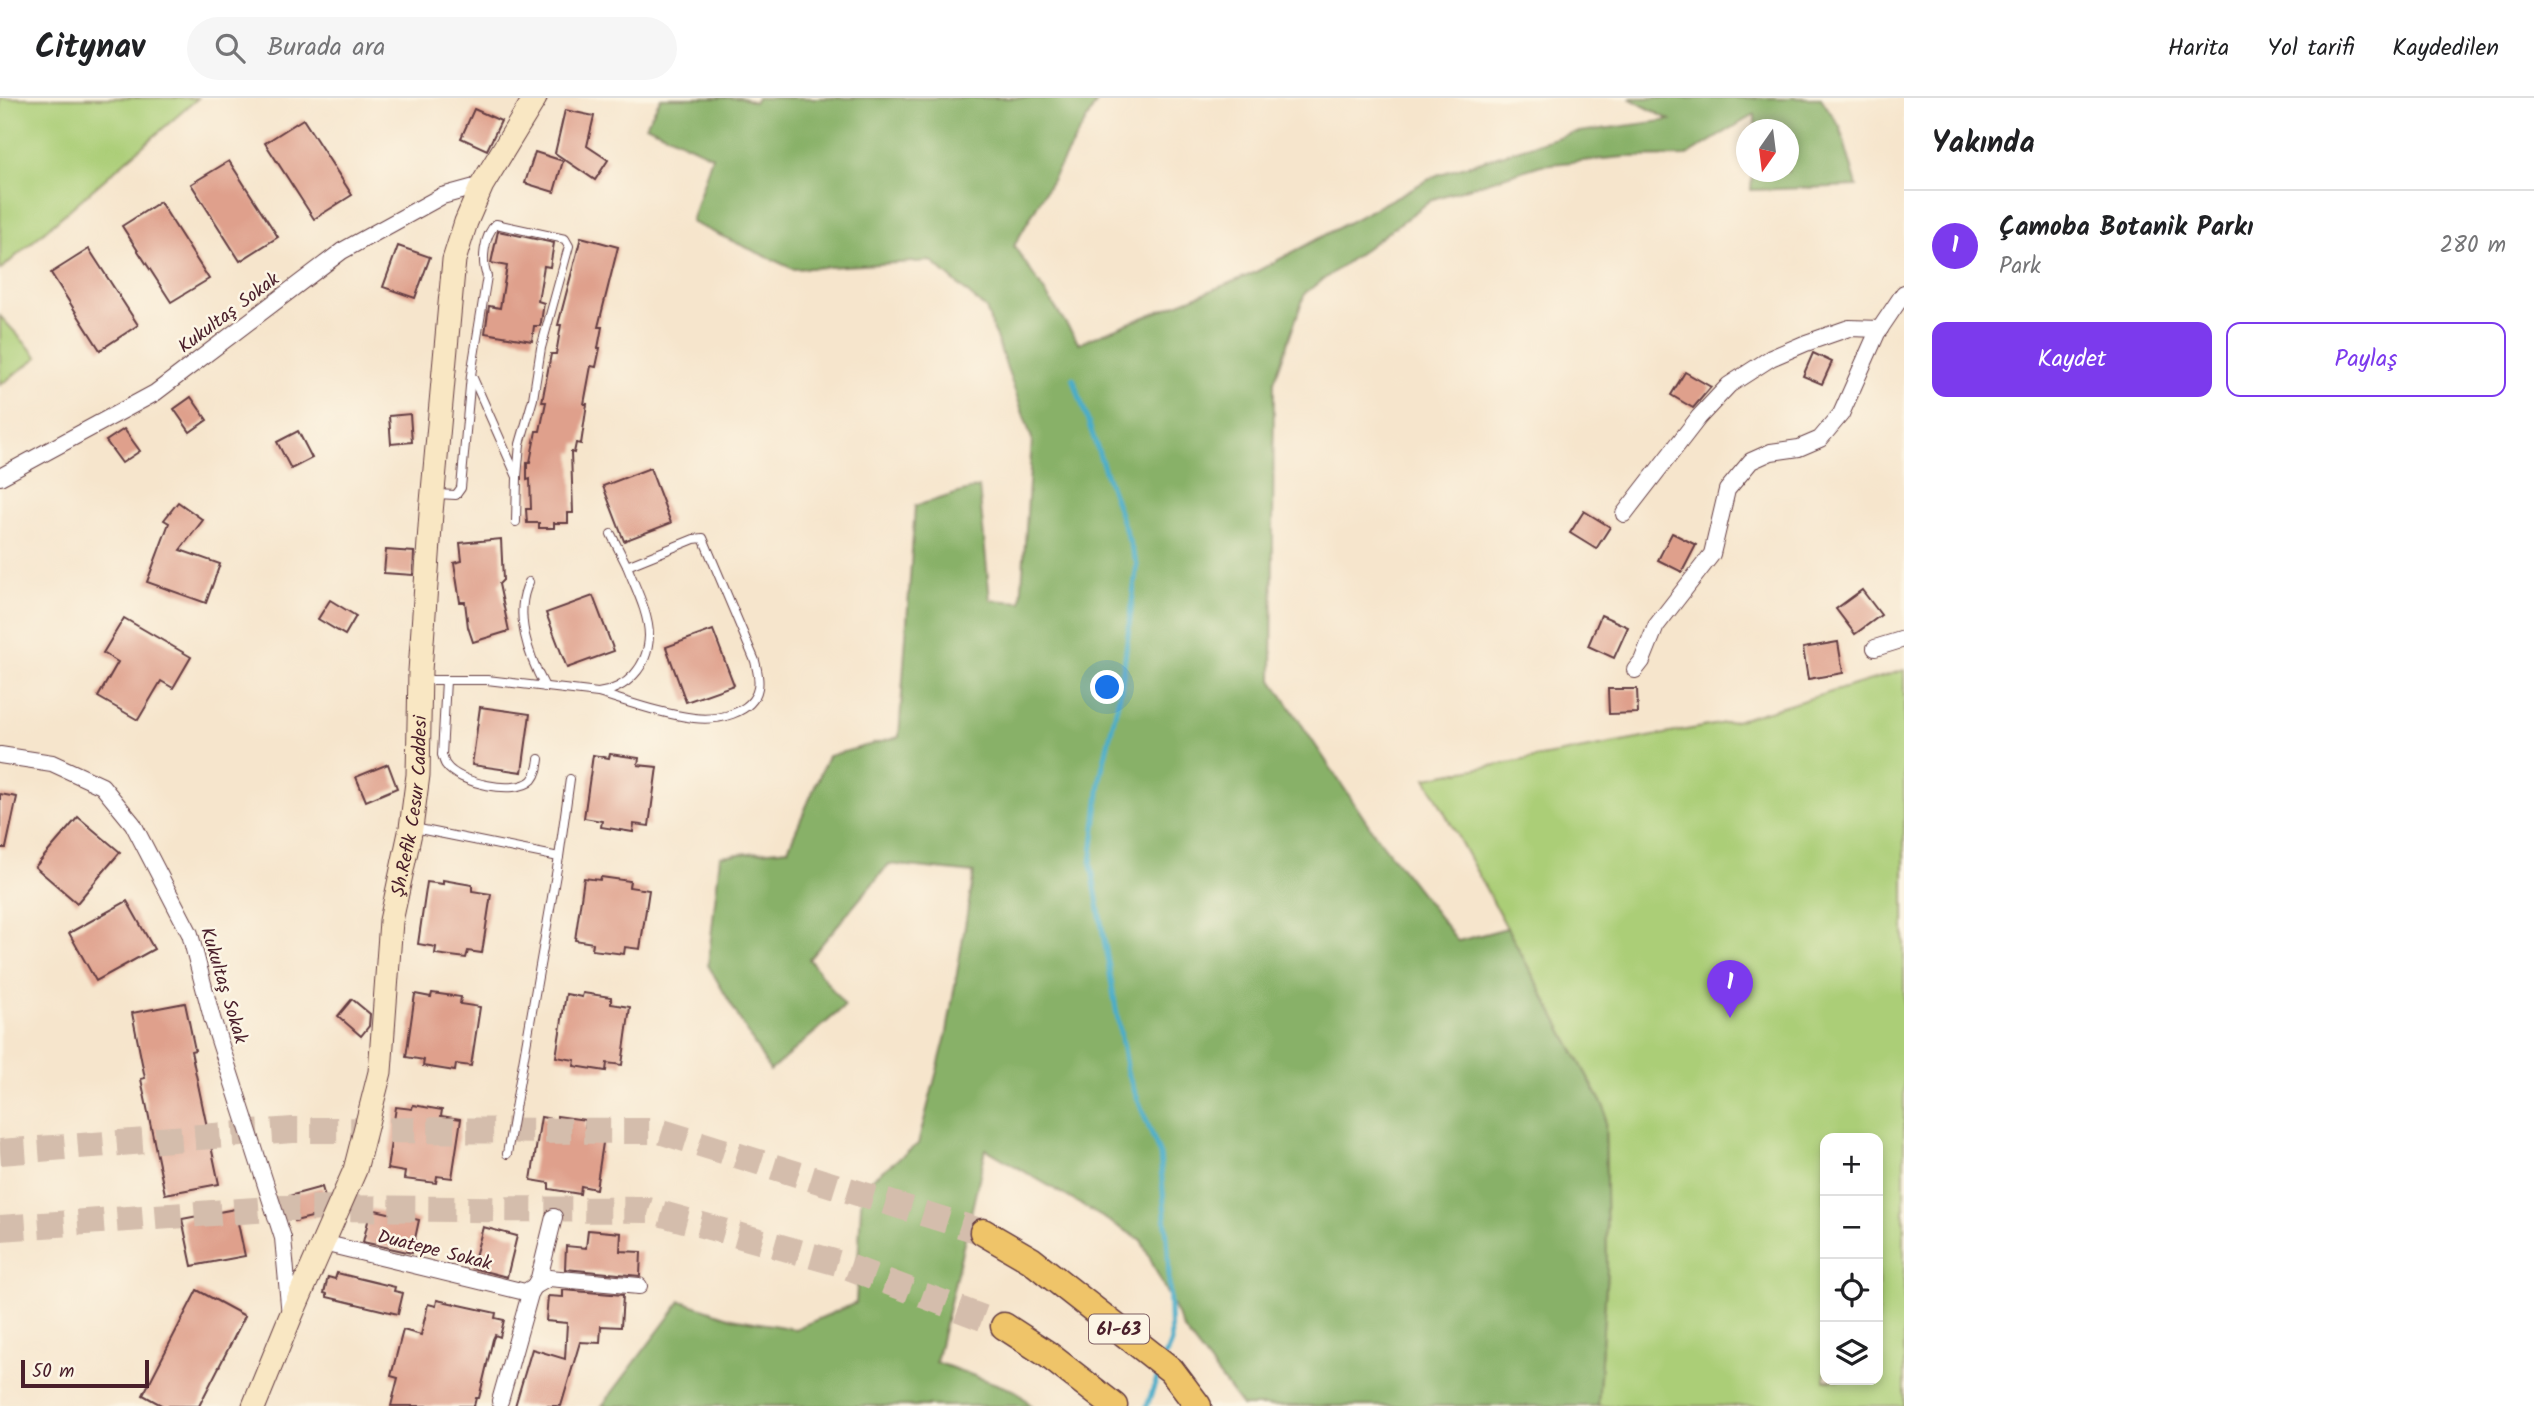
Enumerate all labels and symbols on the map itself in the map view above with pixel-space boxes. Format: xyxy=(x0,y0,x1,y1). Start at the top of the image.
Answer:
north arrow xyxy=(1736,119,1799,182)
street label: Kukultaş Sokak xyxy=(172,265,286,362)
your location xyxy=(1090,670,1124,704)
street label: Şh.Refik Cesur Caddesi xyxy=(384,714,436,900)
street label: Kukultaş Sokak xyxy=(191,924,255,1048)
pin: 1 xyxy=(1707,960,1753,1018)
street label: Duatepe Sokak xyxy=(374,1222,495,1280)
road number: 61-63 xyxy=(1089,1314,1149,1344)
scale bar xyxy=(21,1357,149,1389)

